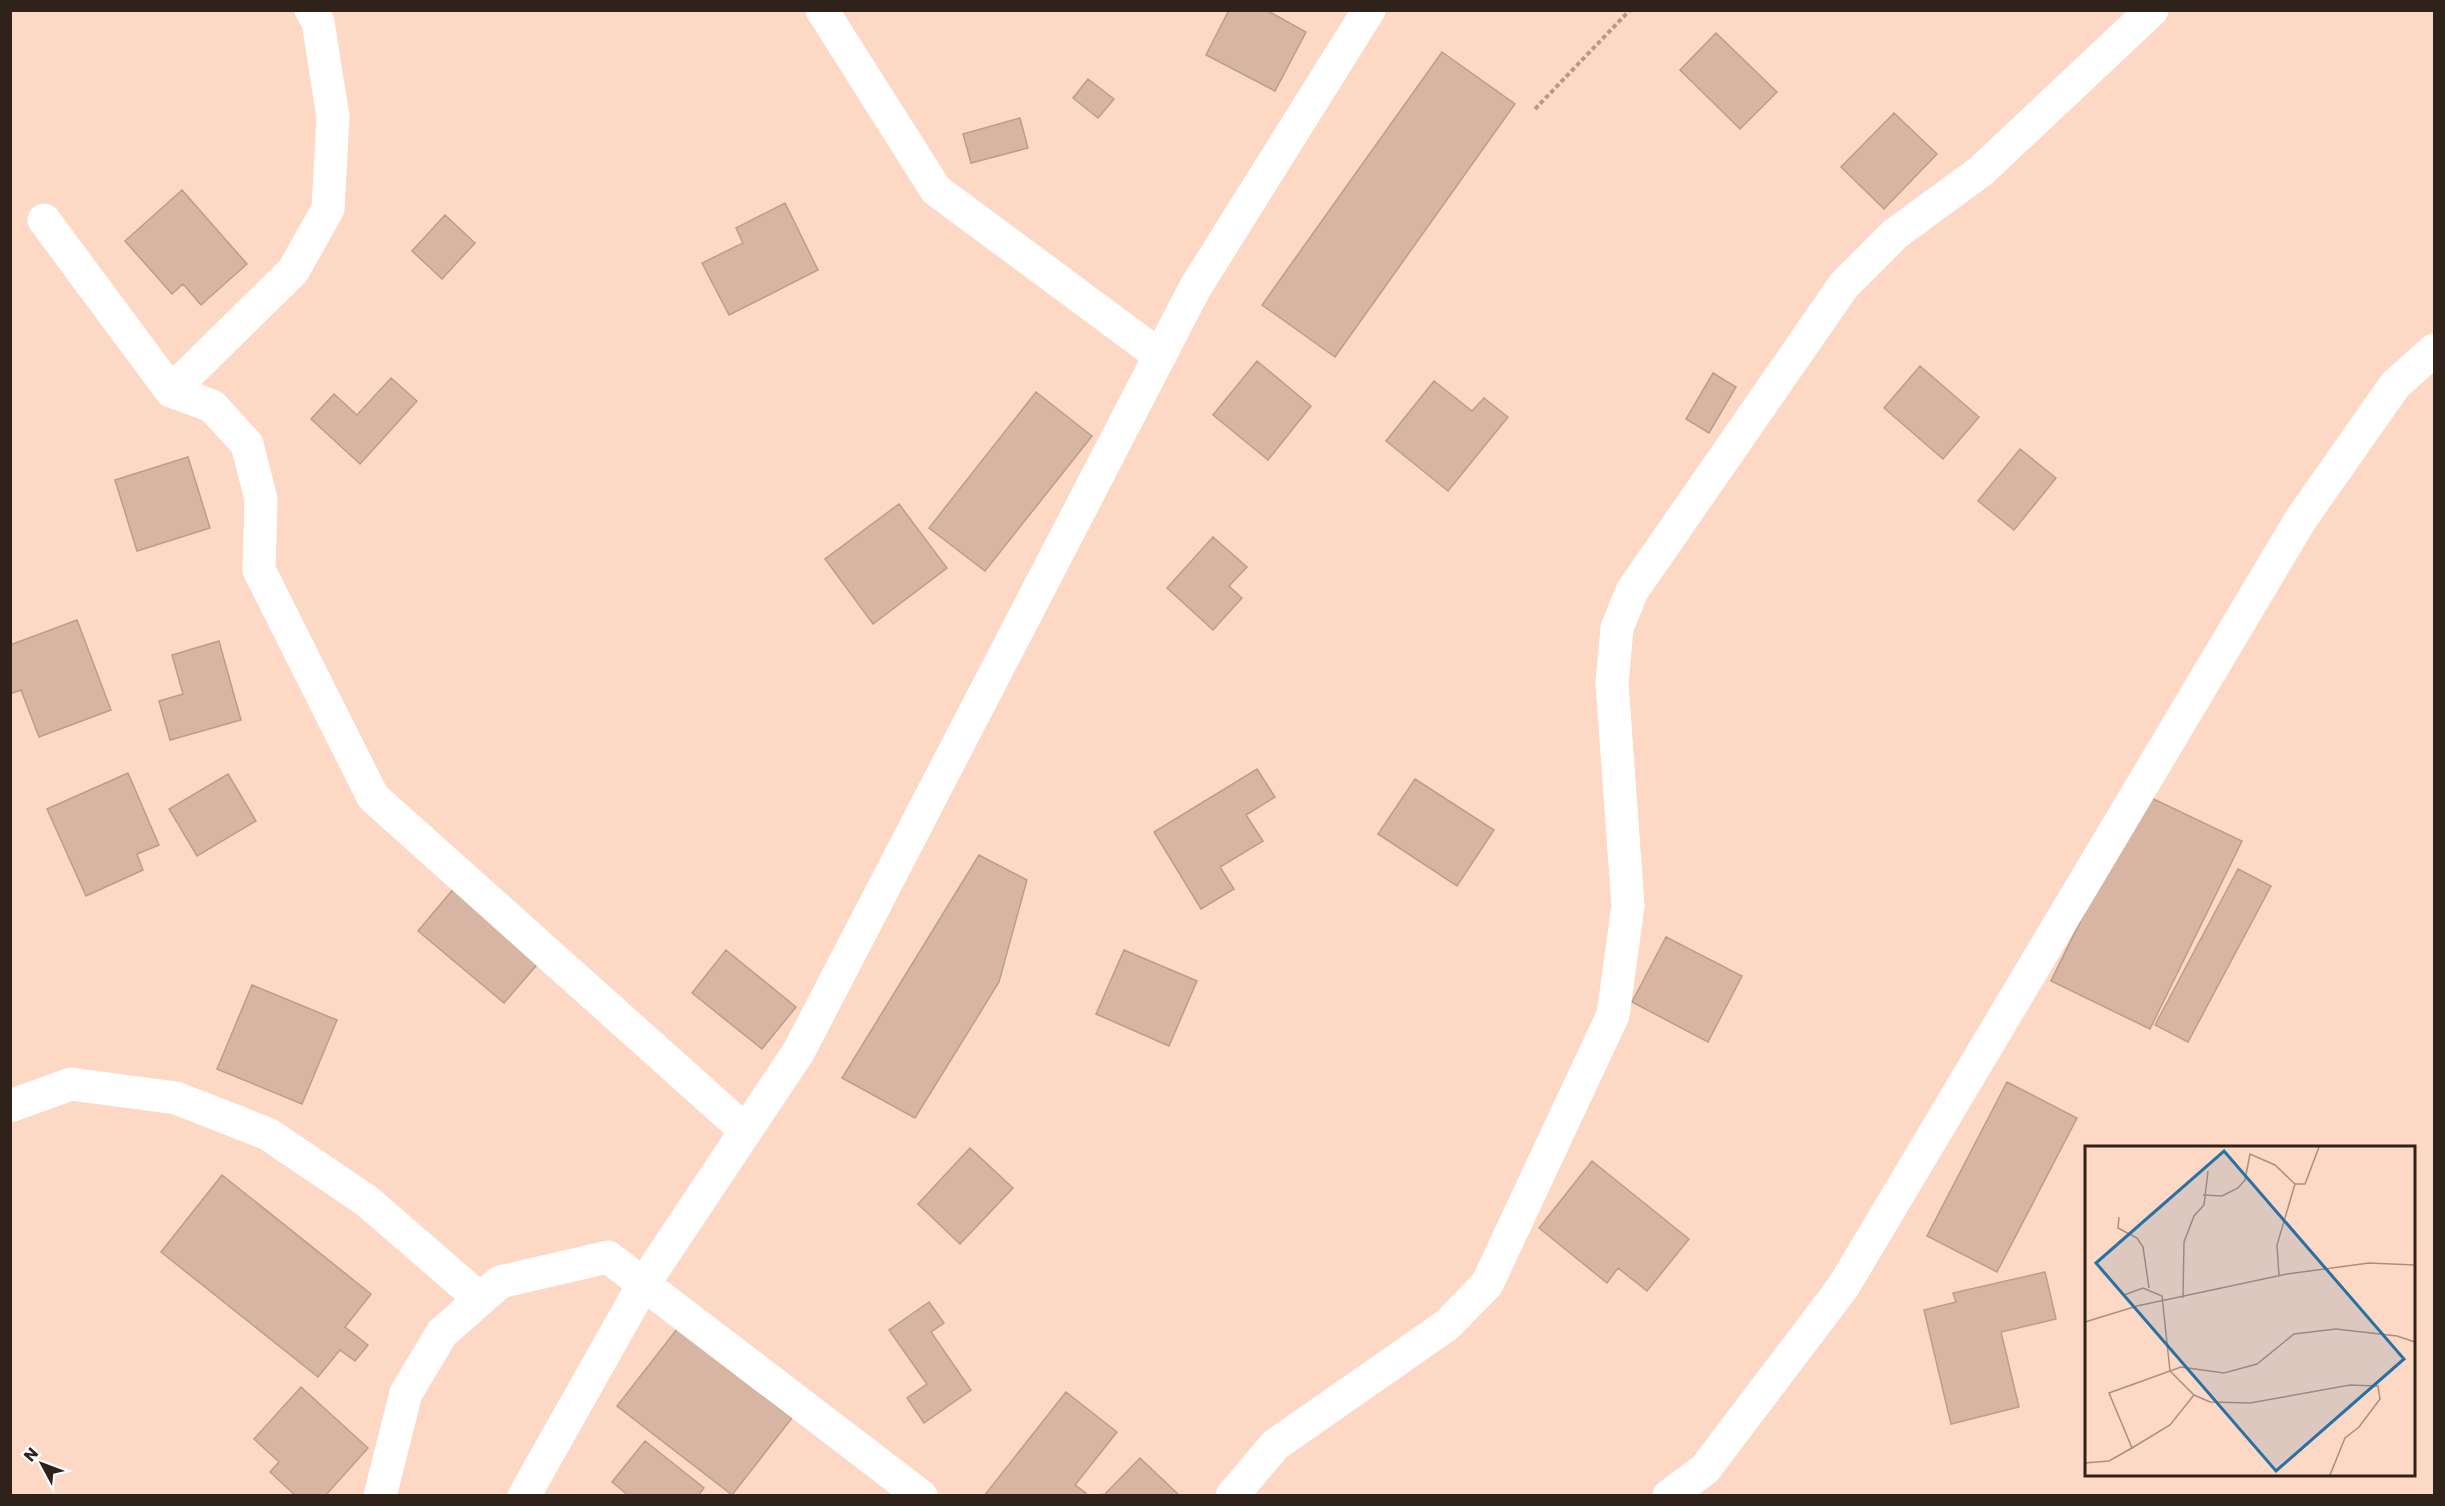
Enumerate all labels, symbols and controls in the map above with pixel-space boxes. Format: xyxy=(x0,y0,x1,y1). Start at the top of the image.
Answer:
inset map xyxy=(2085,1146,2415,1476)
north arrow xyxy=(12,1434,72,1494)
text: N xyxy=(18,1442,44,1467)

